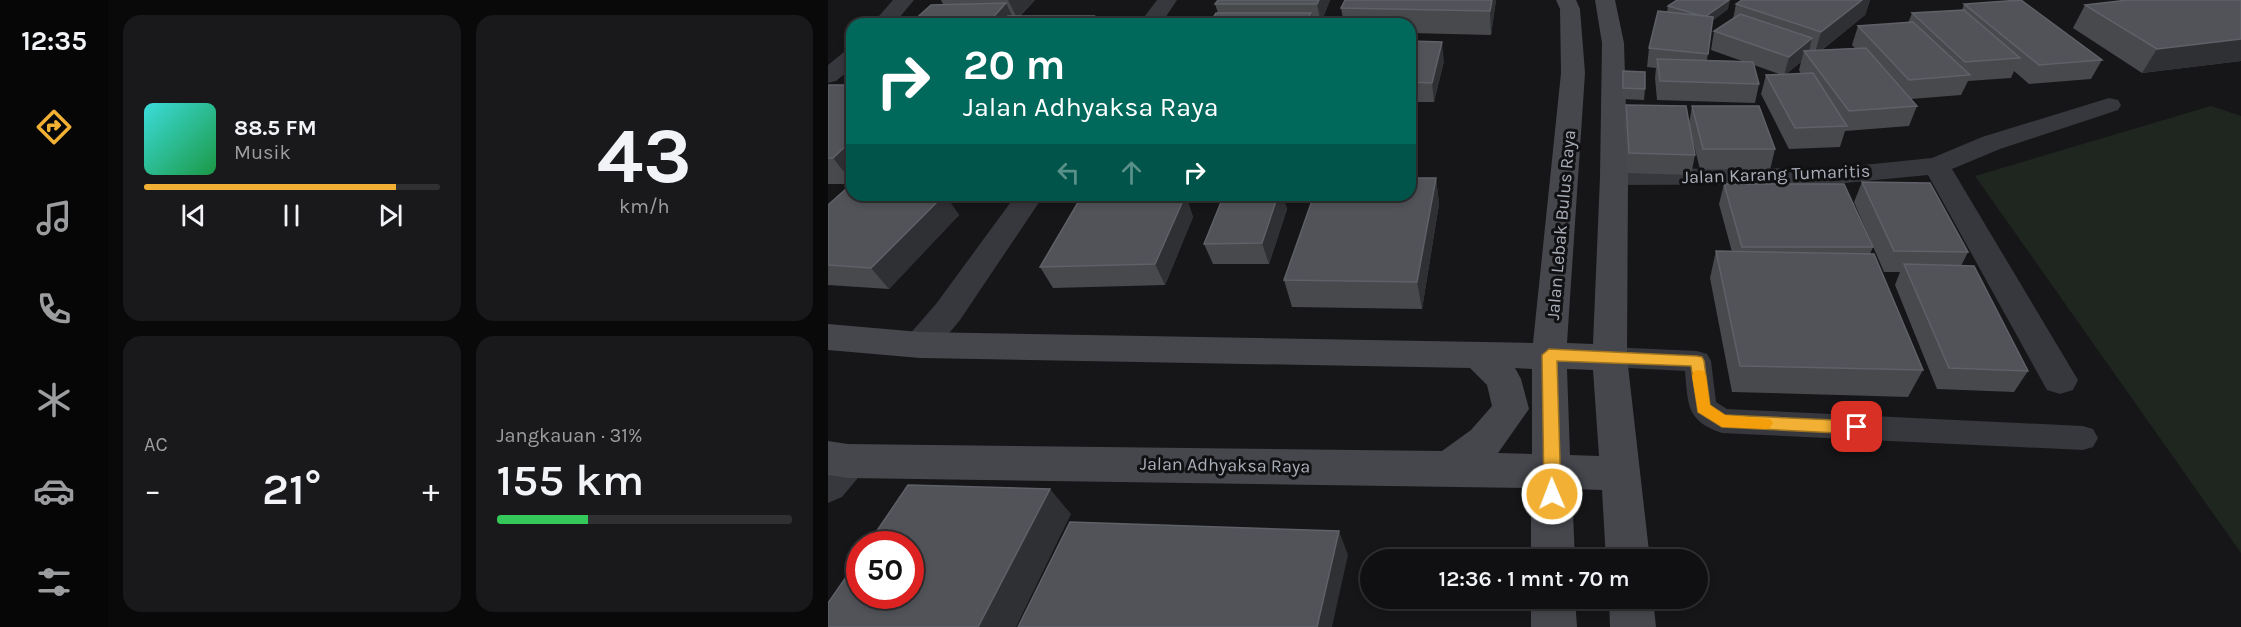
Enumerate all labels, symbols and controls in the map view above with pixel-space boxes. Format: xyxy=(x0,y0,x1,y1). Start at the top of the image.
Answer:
text: 12:35 xyxy=(21,25,87,57)
text: 20 m xyxy=(963,40,1065,90)
icon: right xyxy=(864,42,942,120)
text: Jalan Adhyaksa Raya xyxy=(963,91,1219,123)
icon: directions xyxy=(33,106,75,148)
text: 43 xyxy=(597,110,692,202)
text: 88.5 FM xyxy=(234,115,317,141)
street label: Jalan Lebak Bulus Raya xyxy=(1542,129,1580,321)
text: Musik xyxy=(234,141,291,164)
icon: left xyxy=(1052,156,1085,189)
icon: ahead xyxy=(1115,156,1148,189)
icon: right xyxy=(1178,156,1211,189)
street label: Jalan Karang Tumaritis xyxy=(1681,160,1871,188)
text: km/h xyxy=(619,195,670,218)
icon: music xyxy=(33,197,75,239)
icon: previous xyxy=(177,199,210,232)
icon: pause xyxy=(275,199,308,232)
icon: next xyxy=(374,199,407,232)
icon: phone xyxy=(33,288,75,330)
icon: climate xyxy=(33,379,75,421)
pin xyxy=(1831,401,1882,452)
icon: arrive xyxy=(1840,410,1873,443)
text: Jangkauan · 31% xyxy=(497,424,642,447)
text: AC xyxy=(144,433,168,456)
street label: Jalan Adhyaksa Raya xyxy=(1140,453,1310,477)
text: 155 km xyxy=(497,454,644,506)
position arrow xyxy=(1520,462,1584,526)
text: 21° xyxy=(262,463,322,515)
icon: car xyxy=(33,470,75,512)
text: − xyxy=(144,471,161,509)
text: + xyxy=(422,471,439,509)
speed limit sign: 50 xyxy=(846,531,924,609)
icon: filters xyxy=(33,561,75,603)
text: 12:36 · 1 mnt · 70 m xyxy=(1439,566,1629,592)

